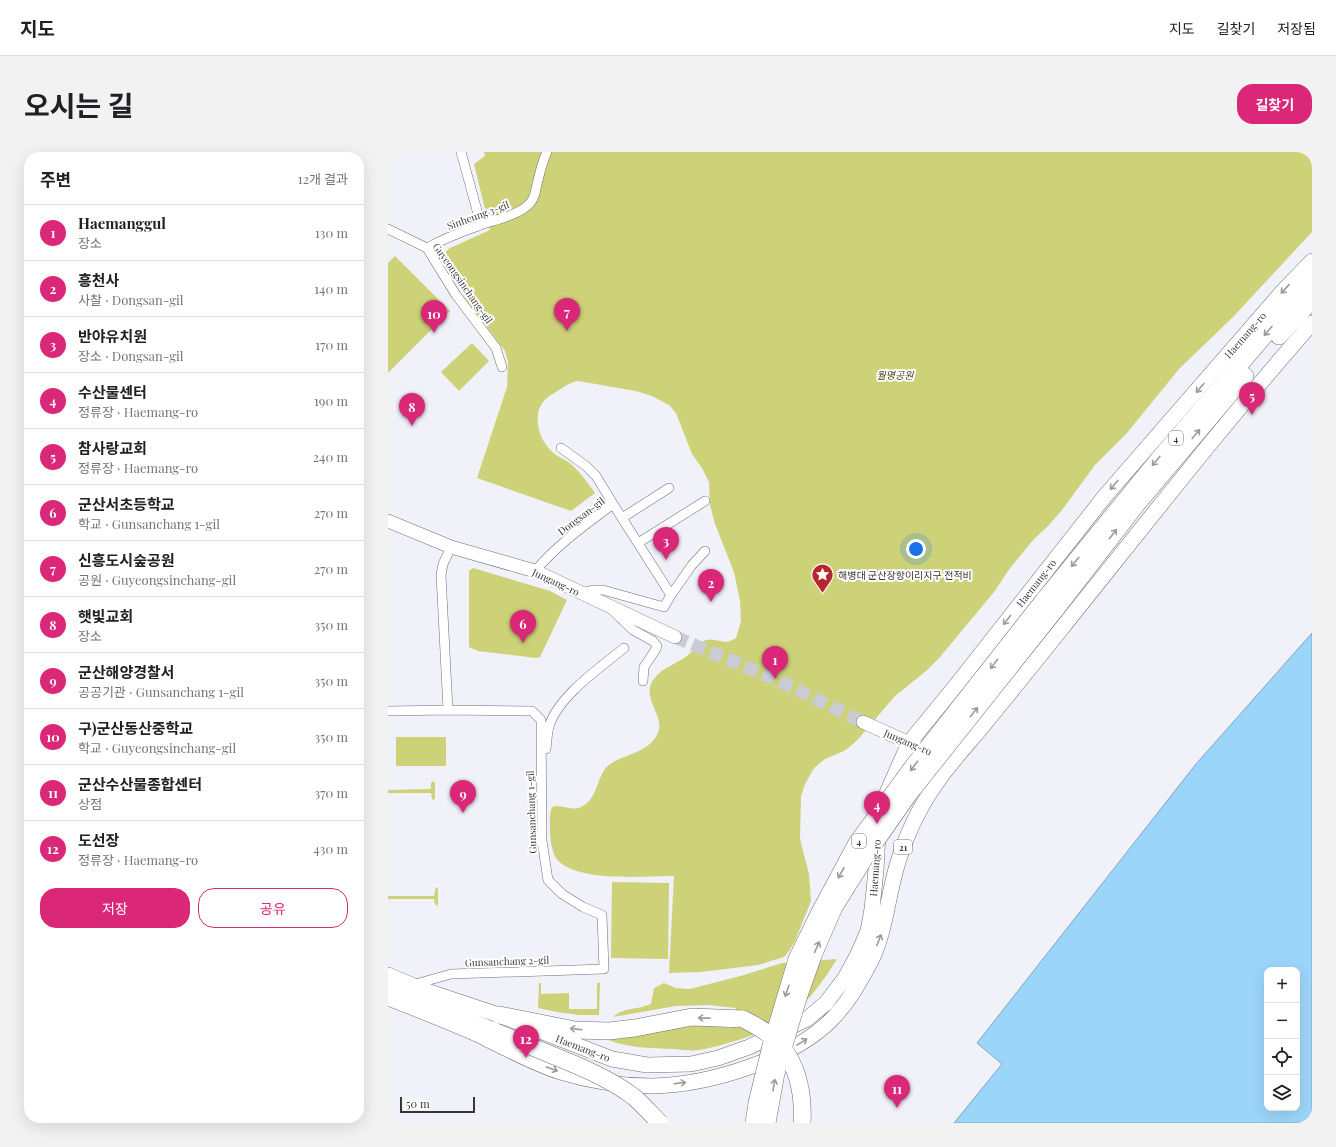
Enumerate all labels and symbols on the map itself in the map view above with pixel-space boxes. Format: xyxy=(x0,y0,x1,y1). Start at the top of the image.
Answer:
street label: Sinheung 3-gil xyxy=(445,197,511,233)
street label: Guyeongsinchang-gil xyxy=(430,240,496,326)
one-way arrow xyxy=(1280,284,1290,294)
pin: 7 xyxy=(554,298,580,331)
pin: 10 xyxy=(421,300,447,333)
street label: Haemang-ro xyxy=(1221,308,1269,361)
one-way arrow xyxy=(1264,326,1273,336)
park label: 월명공원 xyxy=(877,368,914,382)
one-way arrow xyxy=(1196,382,1205,393)
pin: 5 xyxy=(1239,382,1265,415)
pin: 8 xyxy=(399,393,425,426)
one-way arrow xyxy=(1191,429,1200,440)
road number: 4 xyxy=(1169,431,1183,445)
one-way arrow xyxy=(1152,456,1161,467)
one-way arrow xyxy=(1110,480,1119,491)
street label: Dongsan-gil xyxy=(555,494,607,538)
pin: 3 xyxy=(653,527,679,560)
one-way arrow xyxy=(1108,529,1117,540)
your location xyxy=(906,539,926,559)
street label: Haemang-ro xyxy=(1013,556,1059,610)
one-way arrow xyxy=(1070,557,1079,568)
place icon: 해병대 군산장항이리지구 전적비 xyxy=(809,562,835,595)
street label: Jungang-ro xyxy=(529,565,582,599)
place label: 해병대 군산장항이리지구 전적비 xyxy=(838,568,972,582)
pin: 2 xyxy=(698,569,724,602)
pin: 6 xyxy=(510,610,536,643)
one-way arrow xyxy=(1003,614,1012,625)
pin: 1 xyxy=(762,646,788,679)
one-way arrow xyxy=(990,658,998,669)
one-way arrow xyxy=(969,707,978,718)
street label: Jungang-ro xyxy=(881,725,935,759)
one-way arrow xyxy=(910,761,918,772)
street label: Gunsanchang 1-gil xyxy=(523,770,539,854)
pin: 9 xyxy=(450,780,476,813)
pin: 4 xyxy=(864,791,890,824)
road number: 4 xyxy=(852,834,866,848)
street label: Haemang-ro xyxy=(866,838,884,897)
road number: 21 xyxy=(894,840,912,854)
one-way arrow xyxy=(837,867,844,879)
one-way arrow xyxy=(875,935,883,947)
one-way arrow xyxy=(813,942,821,954)
street label: Gunsanchang 2-gil xyxy=(465,953,550,969)
one-way arrow xyxy=(783,985,790,998)
one-way arrow xyxy=(698,1014,711,1021)
pin: 12 xyxy=(513,1025,539,1058)
one-way arrow xyxy=(569,1026,582,1033)
street label: Haemang-ro xyxy=(554,1031,613,1065)
one-way arrow xyxy=(796,1037,808,1045)
one-way arrow xyxy=(546,1065,558,1073)
pin: 11 xyxy=(884,1075,910,1108)
one-way arrow xyxy=(673,1079,686,1087)
one-way arrow xyxy=(770,1079,778,1092)
scale bar xyxy=(400,1095,475,1114)

